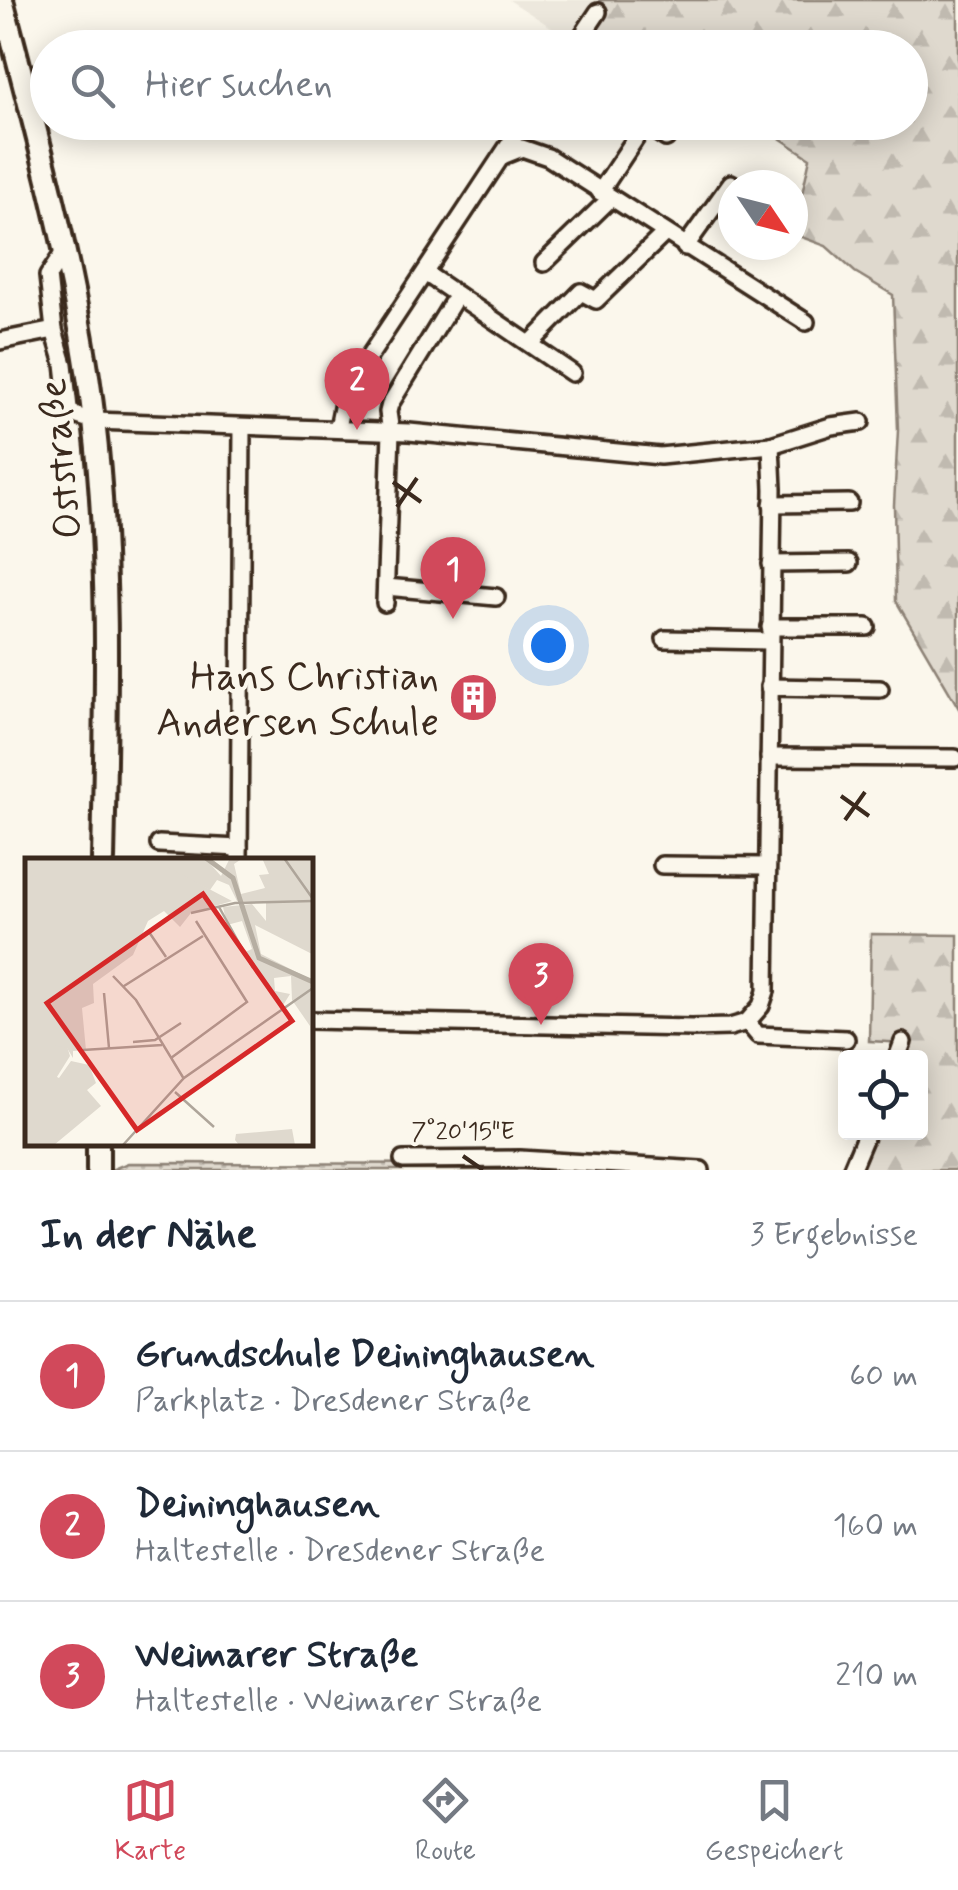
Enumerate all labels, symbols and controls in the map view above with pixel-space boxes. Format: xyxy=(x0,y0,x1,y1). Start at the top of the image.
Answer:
search box xyxy=(30,30,928,140)
icon: search xyxy=(65,58,120,113)
text: Hier suchen xyxy=(145,61,333,110)
north arrow xyxy=(718,170,808,260)
pin: 2 xyxy=(324,348,390,430)
street label: Oststraße xyxy=(28,376,96,542)
pin: 1 xyxy=(420,536,486,619)
your location xyxy=(523,620,574,671)
place label: Hans Christian Andersen Schule xyxy=(156,652,439,750)
building icon: Hans Christian Andersen Schule xyxy=(448,672,500,724)
inset map xyxy=(25,858,312,1145)
pin: 3 xyxy=(508,942,574,1025)
map controls xyxy=(838,1050,928,1140)
button: locate xyxy=(838,1050,928,1140)
text: 7°20'15"E xyxy=(411,1116,515,1149)
text: In der Nähe xyxy=(40,1208,257,1263)
text: 3 Ergebnisse xyxy=(750,1214,918,1256)
text: Grundschule Deininghausen xyxy=(135,1331,594,1380)
text: 1 xyxy=(65,1355,80,1397)
text: 60 m xyxy=(849,1355,918,1397)
text: Parkplatz · Dresdener Straße xyxy=(135,1380,531,1422)
text: Deininghausen xyxy=(135,1481,380,1530)
text: 2 xyxy=(65,1505,80,1547)
text: 160 m xyxy=(833,1505,918,1547)
text: Haltestelle · Dresdener Straße xyxy=(135,1530,545,1572)
text: Weimarer Straße xyxy=(135,1631,418,1680)
text: 3 xyxy=(65,1655,80,1697)
text: 210 m xyxy=(835,1655,918,1697)
text: Haltestelle · Weimarer Straße xyxy=(135,1680,542,1722)
tab: Karte xyxy=(114,1773,186,1870)
tab: Route xyxy=(415,1773,476,1870)
tab: Gespeichert xyxy=(705,1773,844,1870)

